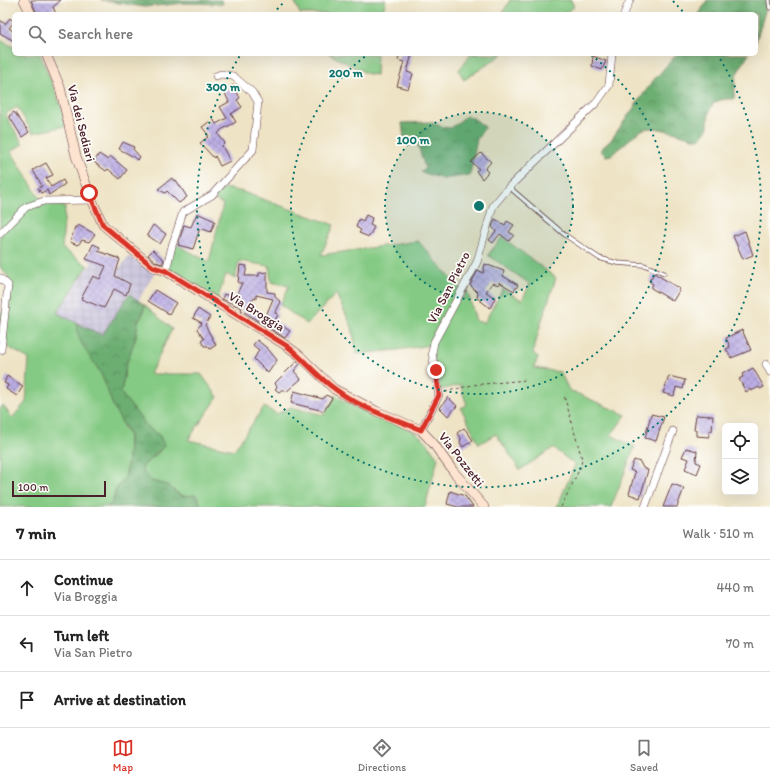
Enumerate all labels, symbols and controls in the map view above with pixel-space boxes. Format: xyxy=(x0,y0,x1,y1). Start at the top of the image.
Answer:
search box xyxy=(12,12,758,56)
icon: search xyxy=(26,23,48,45)
text: Search here xyxy=(58,25,133,43)
text: 200 m xyxy=(329,66,364,80)
text: 300 m xyxy=(206,80,241,94)
street label: Via dei Sediari xyxy=(65,83,98,163)
text: 100 m xyxy=(396,133,430,147)
route start xyxy=(80,184,98,202)
centre of rings xyxy=(472,199,486,213)
street label: Via San Pietro xyxy=(424,249,473,326)
street label: Via Broggia xyxy=(226,288,288,335)
route end xyxy=(427,361,445,379)
map controls xyxy=(722,423,758,495)
button: locate xyxy=(722,423,758,459)
street label: Via Pozzetti xyxy=(436,429,488,490)
button: layers xyxy=(722,459,758,495)
scale bar xyxy=(12,479,106,498)
text: 100 m xyxy=(18,481,48,494)
text: 7 min xyxy=(16,523,56,543)
text: Walk · 510 m xyxy=(683,526,754,541)
text: Continue xyxy=(54,571,113,589)
icon: ahead xyxy=(16,577,38,599)
text: 440 m xyxy=(717,580,754,595)
text: Via Broggia xyxy=(54,589,117,604)
text: Turn left xyxy=(54,627,109,645)
icon: left xyxy=(16,633,38,655)
text: 70 m xyxy=(726,636,754,651)
text: Via San Pietro xyxy=(54,645,132,660)
icon: arrive xyxy=(16,689,38,711)
text: Arrive at destination xyxy=(54,691,186,709)
tab: Map xyxy=(112,737,134,774)
tab: Directions xyxy=(358,737,406,774)
tab: Saved xyxy=(630,737,658,774)

